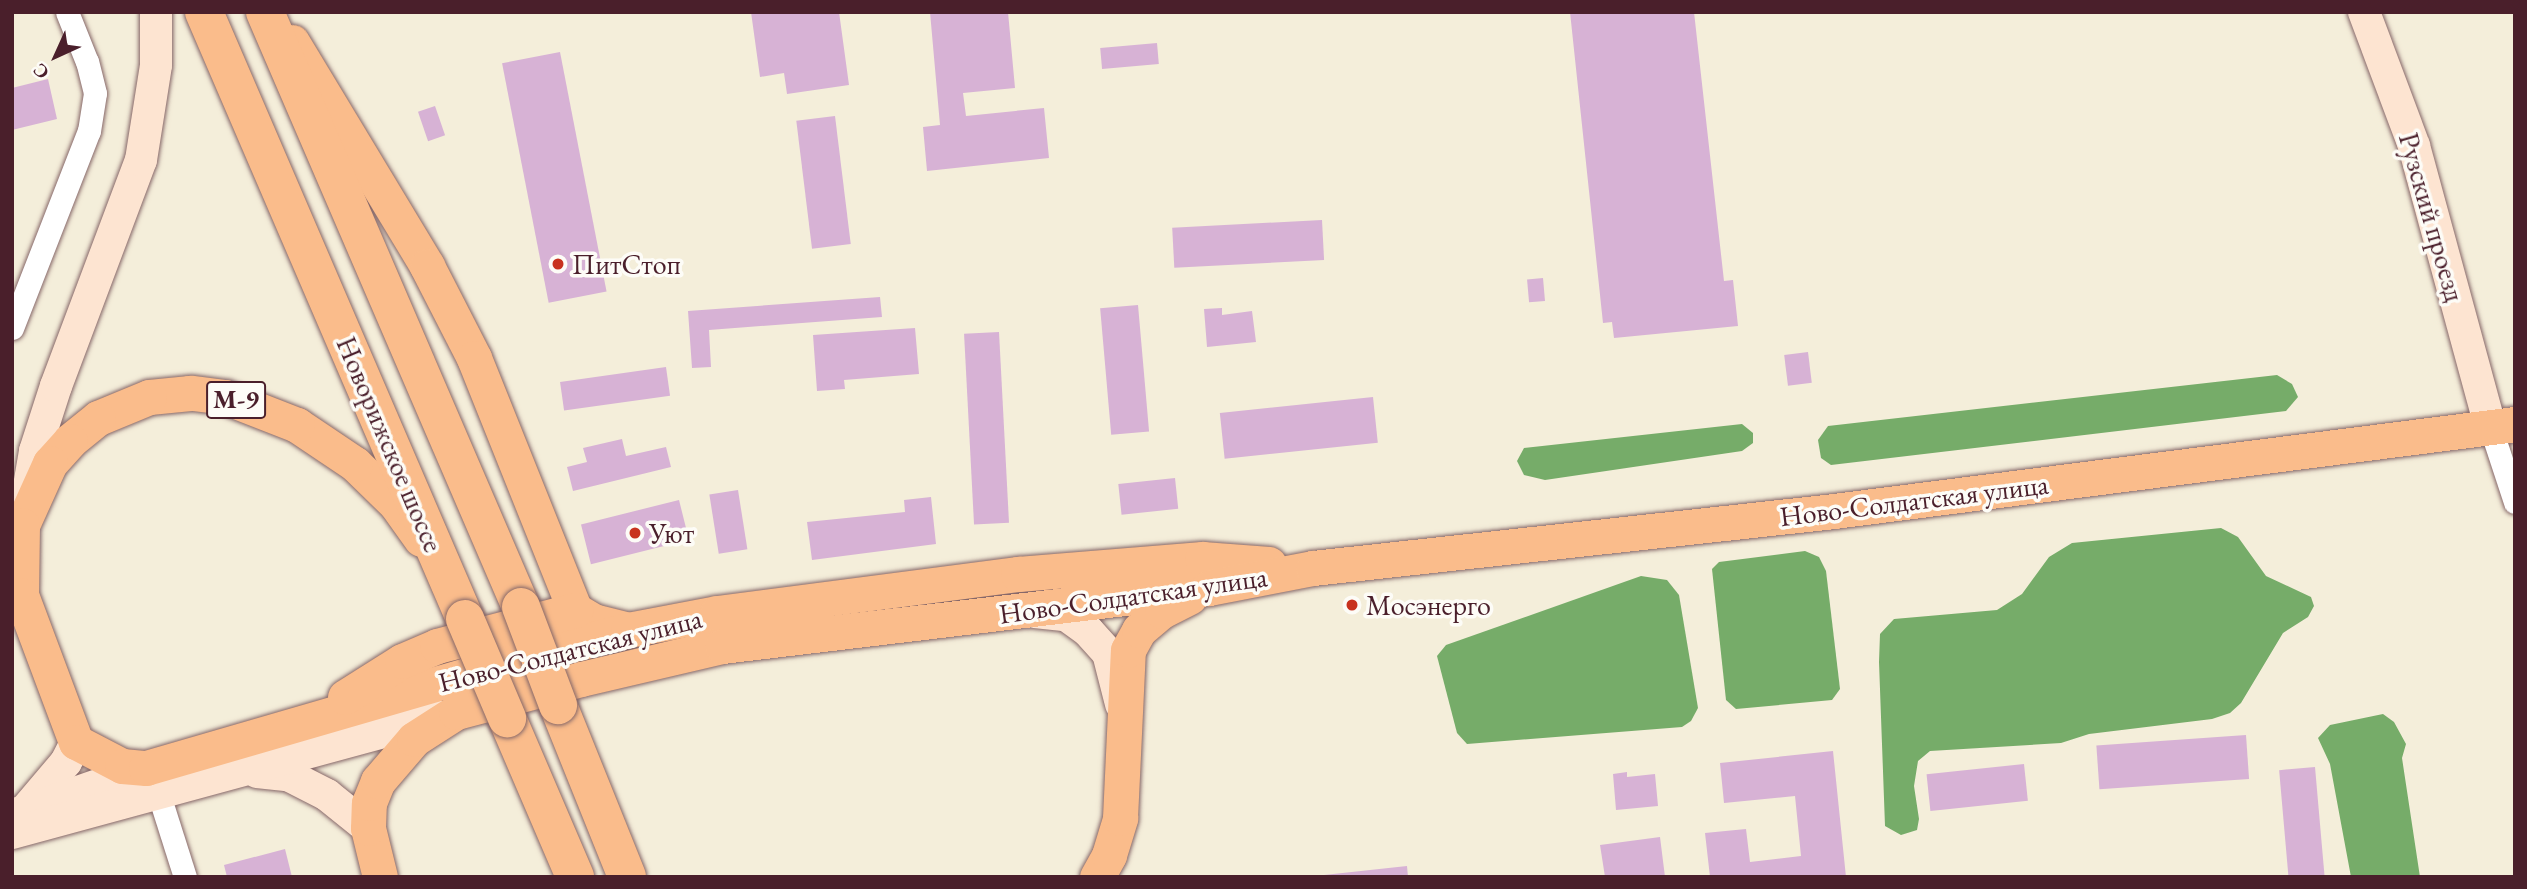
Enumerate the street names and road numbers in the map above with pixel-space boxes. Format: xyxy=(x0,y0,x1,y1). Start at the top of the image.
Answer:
street label: Рузский проезд xyxy=(2392,129,2472,305)
street label: Новорижское шоссе xyxy=(329,331,451,557)
road number: М-9 xyxy=(204,378,268,422)
street label: Ново-Солдатская улица xyxy=(1778,467,2050,533)
street label: Ново-Солдатская улица xyxy=(997,560,1269,630)
street label: Ново-Солдатская улица xyxy=(435,601,705,699)

